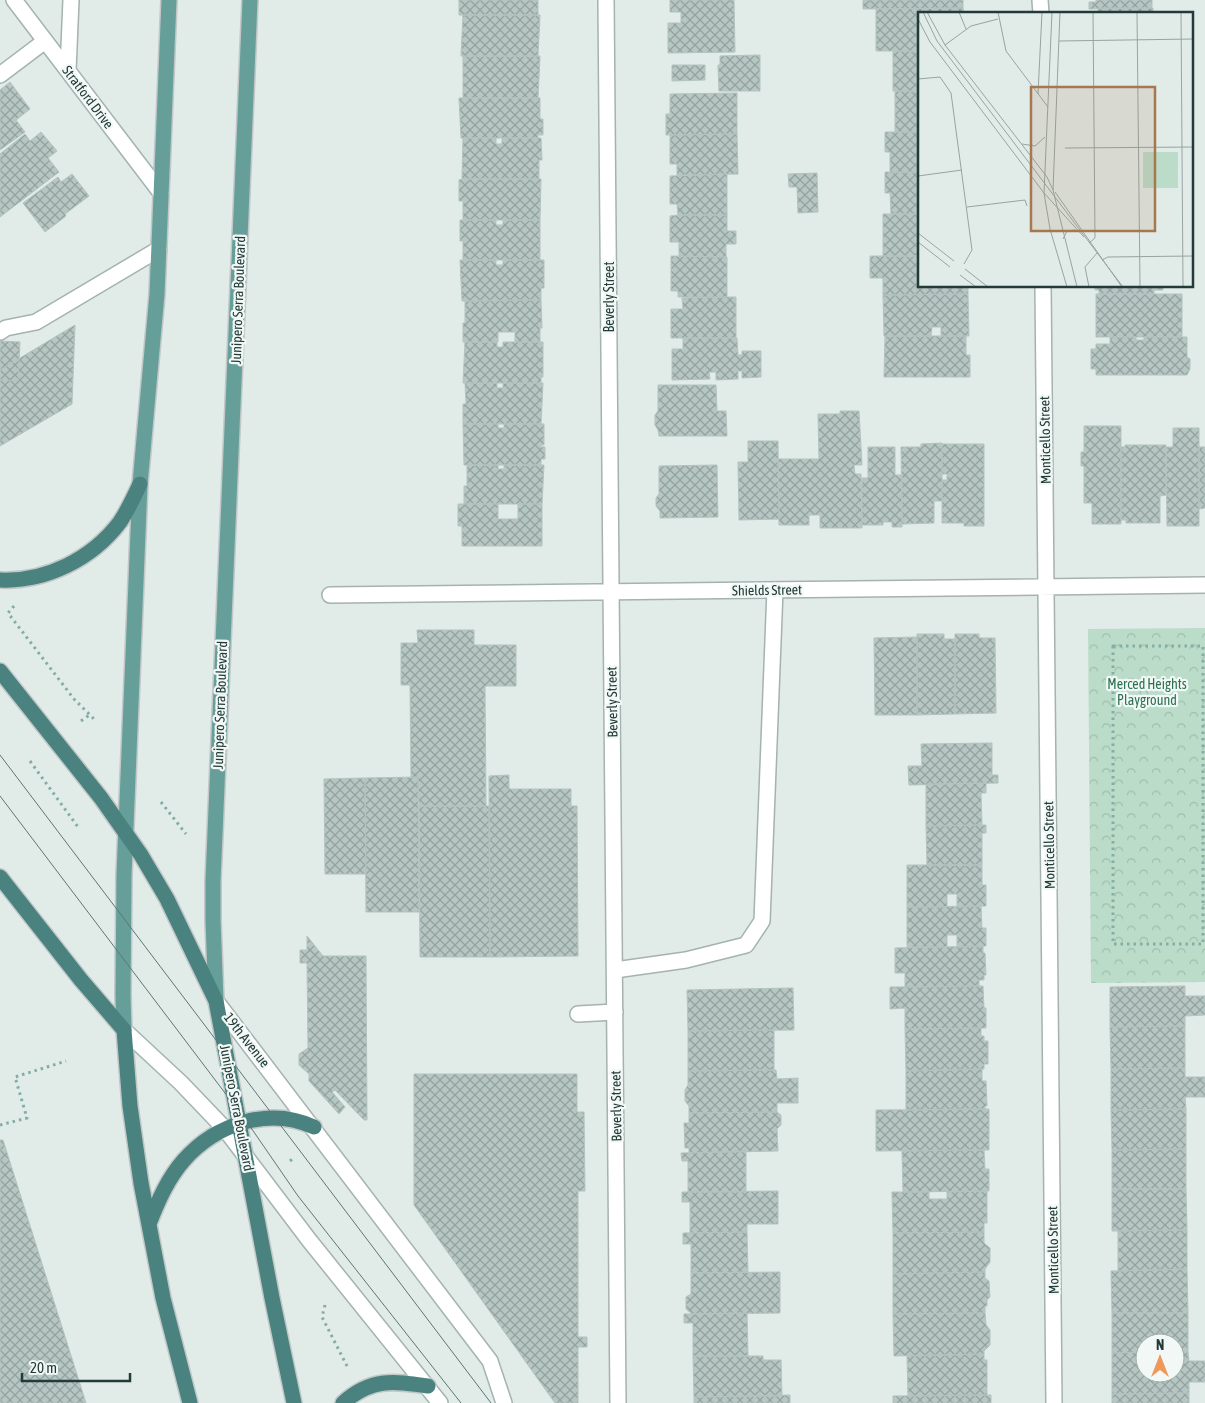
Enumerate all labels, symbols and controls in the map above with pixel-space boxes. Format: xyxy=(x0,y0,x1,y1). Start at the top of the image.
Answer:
inset map xyxy=(918,12,1192,288)
street label: Stratford Drive xyxy=(59,62,117,132)
street label: Junipero Serra Boulevard xyxy=(228,236,248,364)
street label: Beverly Street xyxy=(601,262,617,332)
street label: Monticello Street xyxy=(1036,396,1054,484)
street label: Shields Street xyxy=(732,581,802,599)
street label: Junipero Serra Boulevard xyxy=(210,641,230,769)
street label: Beverly Street xyxy=(603,666,621,738)
park label: Merced Heights Playground xyxy=(1107,676,1187,708)
street label: Monticello Street xyxy=(1040,801,1058,889)
street label: 19th Avenue xyxy=(221,1010,273,1070)
street label: Junipero Serra Boulevard xyxy=(217,1044,257,1172)
street label: Beverly Street xyxy=(607,1070,625,1142)
street label: Monticello Street xyxy=(1044,1206,1062,1294)
north arrow xyxy=(1135,1333,1185,1383)
text: N xyxy=(1156,1337,1164,1353)
scale bar xyxy=(22,1350,130,1382)
text: 20 m xyxy=(30,1359,57,1376)

